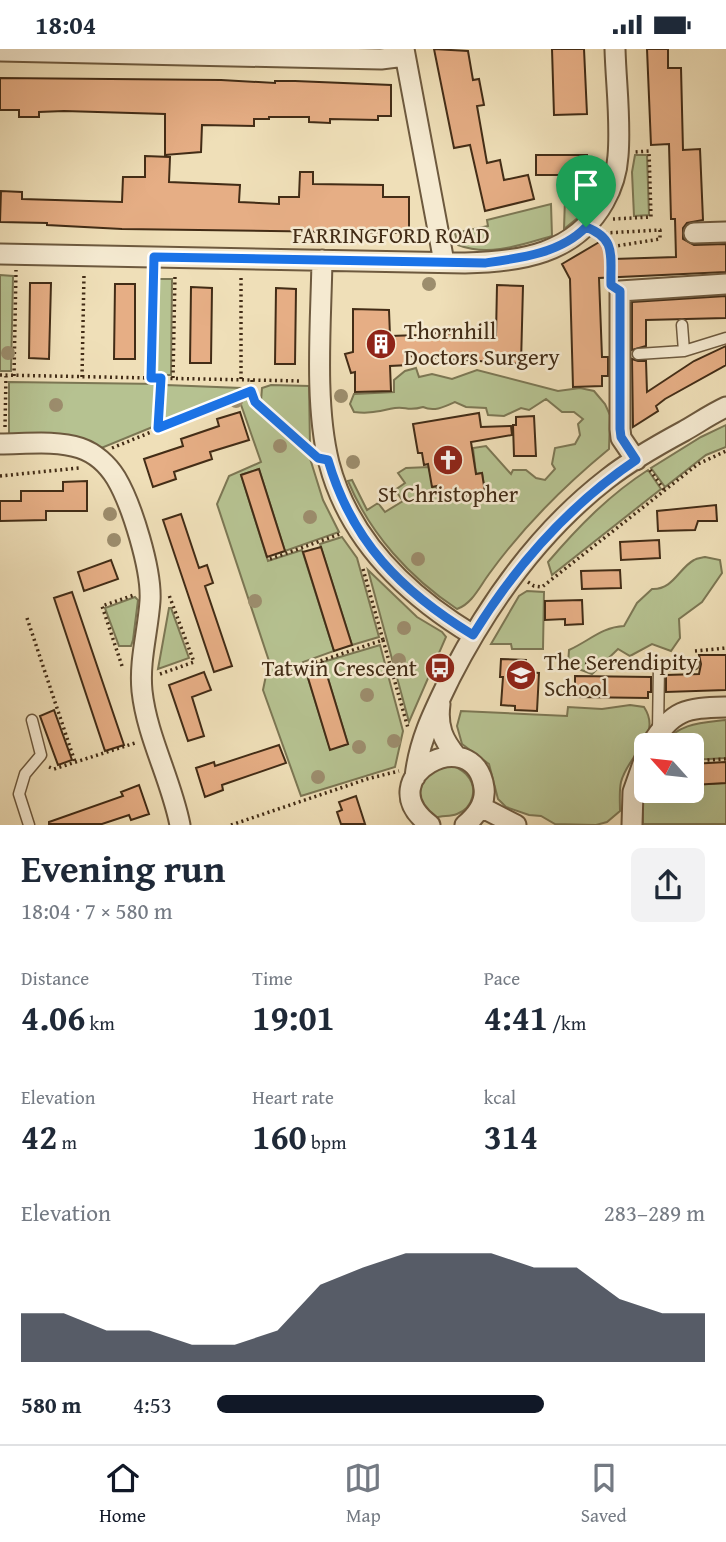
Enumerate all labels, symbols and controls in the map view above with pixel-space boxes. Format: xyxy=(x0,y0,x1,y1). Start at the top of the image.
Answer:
text: 18:04 xyxy=(35,5,96,44)
pin xyxy=(556,155,616,227)
icon: arrive xyxy=(567,166,605,204)
street label: FARRINGFORD ROAD xyxy=(292,218,490,251)
place label: Thornhill Doctors Surgery xyxy=(404,314,560,373)
building icon: Thornhill Doctors Surgery xyxy=(364,327,398,361)
church icon: St Christopher xyxy=(431,443,465,477)
place label: St Christopher xyxy=(378,477,519,510)
place label: The Serendipity School xyxy=(544,645,698,704)
place label: Tatwin Crescent xyxy=(262,651,417,684)
bus stop icon: Tatwin Crescent xyxy=(423,651,457,685)
school or university icon: The Serendipity School xyxy=(504,658,538,692)
north arrow xyxy=(634,733,704,803)
map controls xyxy=(634,733,704,803)
text: Evening run xyxy=(21,840,225,896)
button: share xyxy=(631,848,705,922)
text: 18:04 · 7 × 580 m xyxy=(21,894,173,927)
text: Distance xyxy=(21,964,89,992)
text: Time xyxy=(252,964,293,992)
text: Pace xyxy=(484,964,520,992)
text: 4.06 xyxy=(21,992,85,1043)
text: 19:01 xyxy=(252,992,335,1043)
text: 4:41 xyxy=(484,992,548,1043)
text: km xyxy=(85,1009,115,1037)
text: /km xyxy=(548,1009,586,1037)
text: Elevation xyxy=(21,1083,95,1111)
text: Heart rate xyxy=(252,1083,334,1111)
text: kcal xyxy=(484,1083,516,1111)
text: 42 xyxy=(21,1111,57,1162)
text: 160 xyxy=(252,1111,307,1162)
text: 314 xyxy=(484,1111,538,1162)
text: m xyxy=(57,1128,77,1156)
text: bpm xyxy=(307,1128,347,1156)
text: Elevation xyxy=(21,1196,111,1229)
text: 283–289 m xyxy=(604,1196,705,1229)
text: 580 m xyxy=(21,1388,82,1421)
text: 4:53 xyxy=(133,1388,172,1421)
tab: Home xyxy=(99,1459,146,1529)
tab: Map xyxy=(344,1459,382,1529)
tab: Saved xyxy=(581,1459,627,1529)

